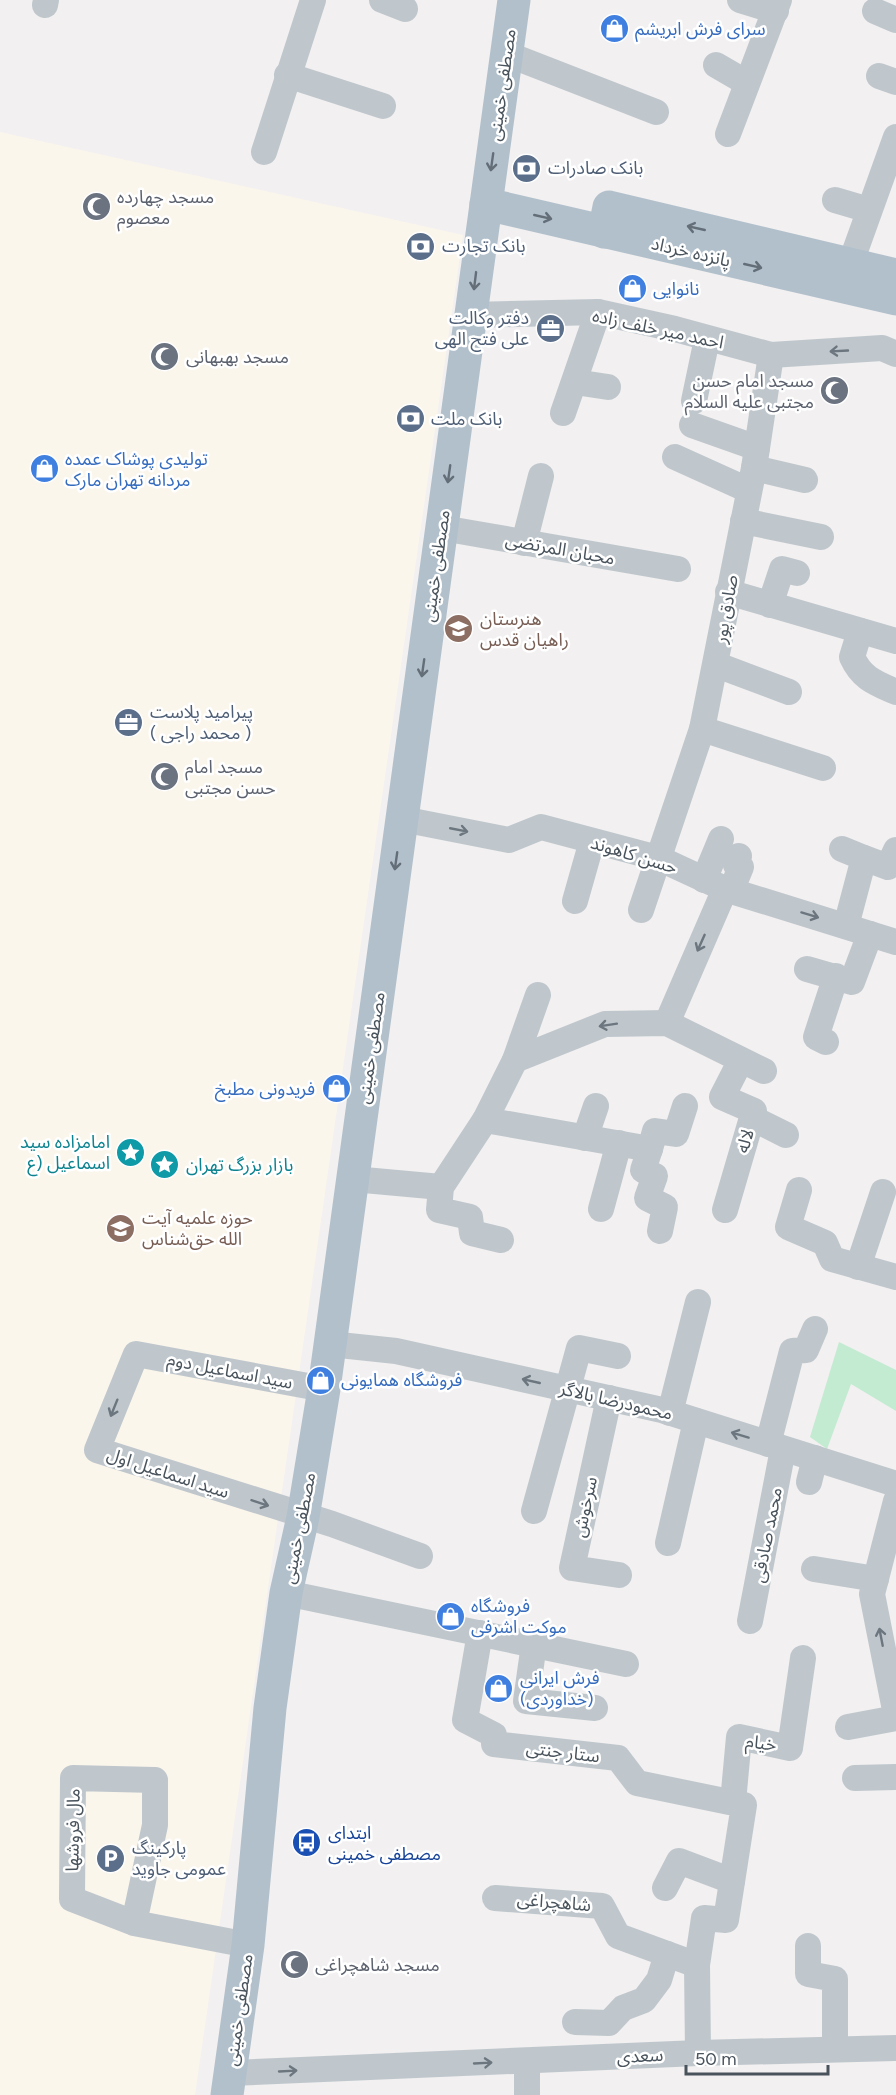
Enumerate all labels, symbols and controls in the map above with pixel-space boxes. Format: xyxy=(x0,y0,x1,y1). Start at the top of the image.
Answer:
shop icon: سرای فرش ابریشم xyxy=(598,13,630,45)
place label: سرای فرش ابریشم xyxy=(635,18,766,42)
street label: مصطفی خمینی xyxy=(483,27,521,143)
one-way arrow xyxy=(486,152,497,171)
bank icon: بانک صادرات xyxy=(511,152,543,184)
place label: بانک صادرات xyxy=(548,157,643,179)
place label: مسجد چهارده معصوم xyxy=(117,186,214,232)
mosque icon: مسجد چهارده معصوم xyxy=(80,191,112,223)
one-way arrow xyxy=(533,212,552,224)
one-way arrow xyxy=(687,222,706,234)
bank icon: بانک تجارت xyxy=(405,230,437,262)
street label: پانزده خرداد xyxy=(649,232,733,272)
place label: بانک تجارت xyxy=(442,235,525,257)
one-way arrow xyxy=(743,261,762,273)
one-way arrow xyxy=(470,271,481,291)
shop icon: نانوایی xyxy=(616,273,648,305)
place label: نانوایی xyxy=(653,278,699,300)
street label: احمد میر خلف زاده xyxy=(590,304,726,354)
place label: دفتر وکالت علی فتح الهی xyxy=(435,307,529,352)
office icon: دفتر وکالت علی فتح الهی xyxy=(534,312,566,344)
mosque icon: مسجد بهبهانی xyxy=(149,341,181,373)
one-way arrow xyxy=(829,345,849,356)
place label: مسجد بهبهانی xyxy=(186,346,289,368)
place label: مسجد امام حسن مجتبی علیه السلام xyxy=(684,370,814,416)
mosque icon: مسجد امام حسن مجتبی علیه السلام xyxy=(819,375,851,407)
bank icon: بانک ملت xyxy=(394,403,426,435)
place label: بانک ملت xyxy=(431,408,502,430)
place label: تولیدی پوشاک عمده مردانه تهران مارک xyxy=(65,448,208,491)
shop icon: تولیدی پوشاک عمده مردانه تهران مارک xyxy=(28,453,60,485)
one-way arrow xyxy=(443,464,454,484)
street label: مصطفی خمینی xyxy=(417,508,455,624)
street label: محبان المرتضی xyxy=(504,529,616,569)
street label: صادق پور xyxy=(709,573,743,646)
place label: هنرستان راهیان قدس xyxy=(480,608,569,651)
school or university icon: هنرستان راهیان قدس xyxy=(443,613,475,645)
one-way arrow xyxy=(417,657,428,677)
place label: پیرامید پلاست ( محمد راجی ) xyxy=(150,701,253,744)
office icon: پیرامید پلاست ( محمد راجی ) xyxy=(113,706,145,738)
place label: مسجد امام حسن مجتبی xyxy=(185,756,276,799)
mosque icon: مسجد امام حسن مجتبی xyxy=(148,761,180,793)
one-way arrow xyxy=(449,825,469,836)
street label: حسن کاهوند xyxy=(588,831,680,879)
one-way arrow xyxy=(391,850,402,870)
one-way arrow xyxy=(800,910,819,921)
one-way arrow xyxy=(695,933,706,951)
street label: مصطفی خمینی xyxy=(352,990,390,1106)
one-way arrow xyxy=(599,1020,619,1031)
shop icon: فریدونی مطبخ xyxy=(320,1073,352,1105)
place label: فریدونی مطبخ xyxy=(215,1078,315,1102)
street label: لاله xyxy=(731,1126,759,1156)
place label: امامزاده سید اسماعیل (ع xyxy=(20,1131,110,1177)
place icon: امامزاده سید اسماعیل (ع xyxy=(115,1136,147,1168)
place icon: بازار بزرگ تهران xyxy=(149,1149,181,1181)
place label: بازار بزرگ تهران xyxy=(186,1154,293,1176)
place label: حوزه علمیه آیت الله حق‌شناس xyxy=(142,1207,253,1250)
school or university icon: حوزه علمیه آیت الله حق‌شناس xyxy=(105,1212,137,1244)
street label: سید اسماعیل دوم xyxy=(165,1348,295,1397)
shop icon: فروشگاه همایونی xyxy=(304,1364,336,1396)
place label: فروشگاه همایونی xyxy=(341,1369,462,1391)
one-way arrow xyxy=(522,1375,541,1386)
street label: محمودرضا بالاگر xyxy=(556,1377,675,1425)
one-way arrow xyxy=(108,1398,119,1417)
one-way arrow xyxy=(731,1429,750,1440)
street label: سید اسماعیل اول xyxy=(104,1443,232,1503)
street label: مصطفی خمینی xyxy=(277,1470,321,1586)
street label: سرخوش xyxy=(568,1475,602,1539)
street label: محمد صادقی xyxy=(747,1485,787,1585)
one-way arrow xyxy=(250,1498,269,1509)
place label: فروشگاه موکت اشرفی xyxy=(471,1595,567,1638)
shop icon: فروشگاه موکت اشرفی xyxy=(434,1600,466,1632)
one-way arrow xyxy=(875,1628,886,1647)
place label: فرش ایرانی (خداوردی) xyxy=(520,1667,600,1710)
shop icon: فرش ایرانی (خداوردی) xyxy=(483,1672,515,1704)
street label: خیام xyxy=(744,1730,778,1759)
street label: ستار جنتی xyxy=(525,1737,601,1767)
street label: مال فروشها xyxy=(61,1788,85,1872)
place label: ابتدای مصطفی خمینی xyxy=(328,1822,441,1865)
bus stop icon: ابتدای مصطفی خمینی xyxy=(291,1827,323,1859)
place label: پارکینگ عمومی جاوید xyxy=(132,1837,226,1880)
parking icon: پارکینگ عمومی جاوید xyxy=(95,1842,127,1874)
street label: شاهچراغی xyxy=(516,1888,592,1916)
mosque icon: مسجد شاهچراغی xyxy=(278,1949,310,1981)
street label: مصطفی خمینی xyxy=(220,1952,258,2068)
place label: مسجد شاهچراغی xyxy=(315,1954,440,1976)
scale bar xyxy=(686,2038,828,2076)
street label: سعدی xyxy=(616,2044,664,2068)
text: 50 m xyxy=(695,2048,737,2070)
one-way arrow xyxy=(473,2057,493,2068)
one-way arrow xyxy=(278,2066,298,2077)

